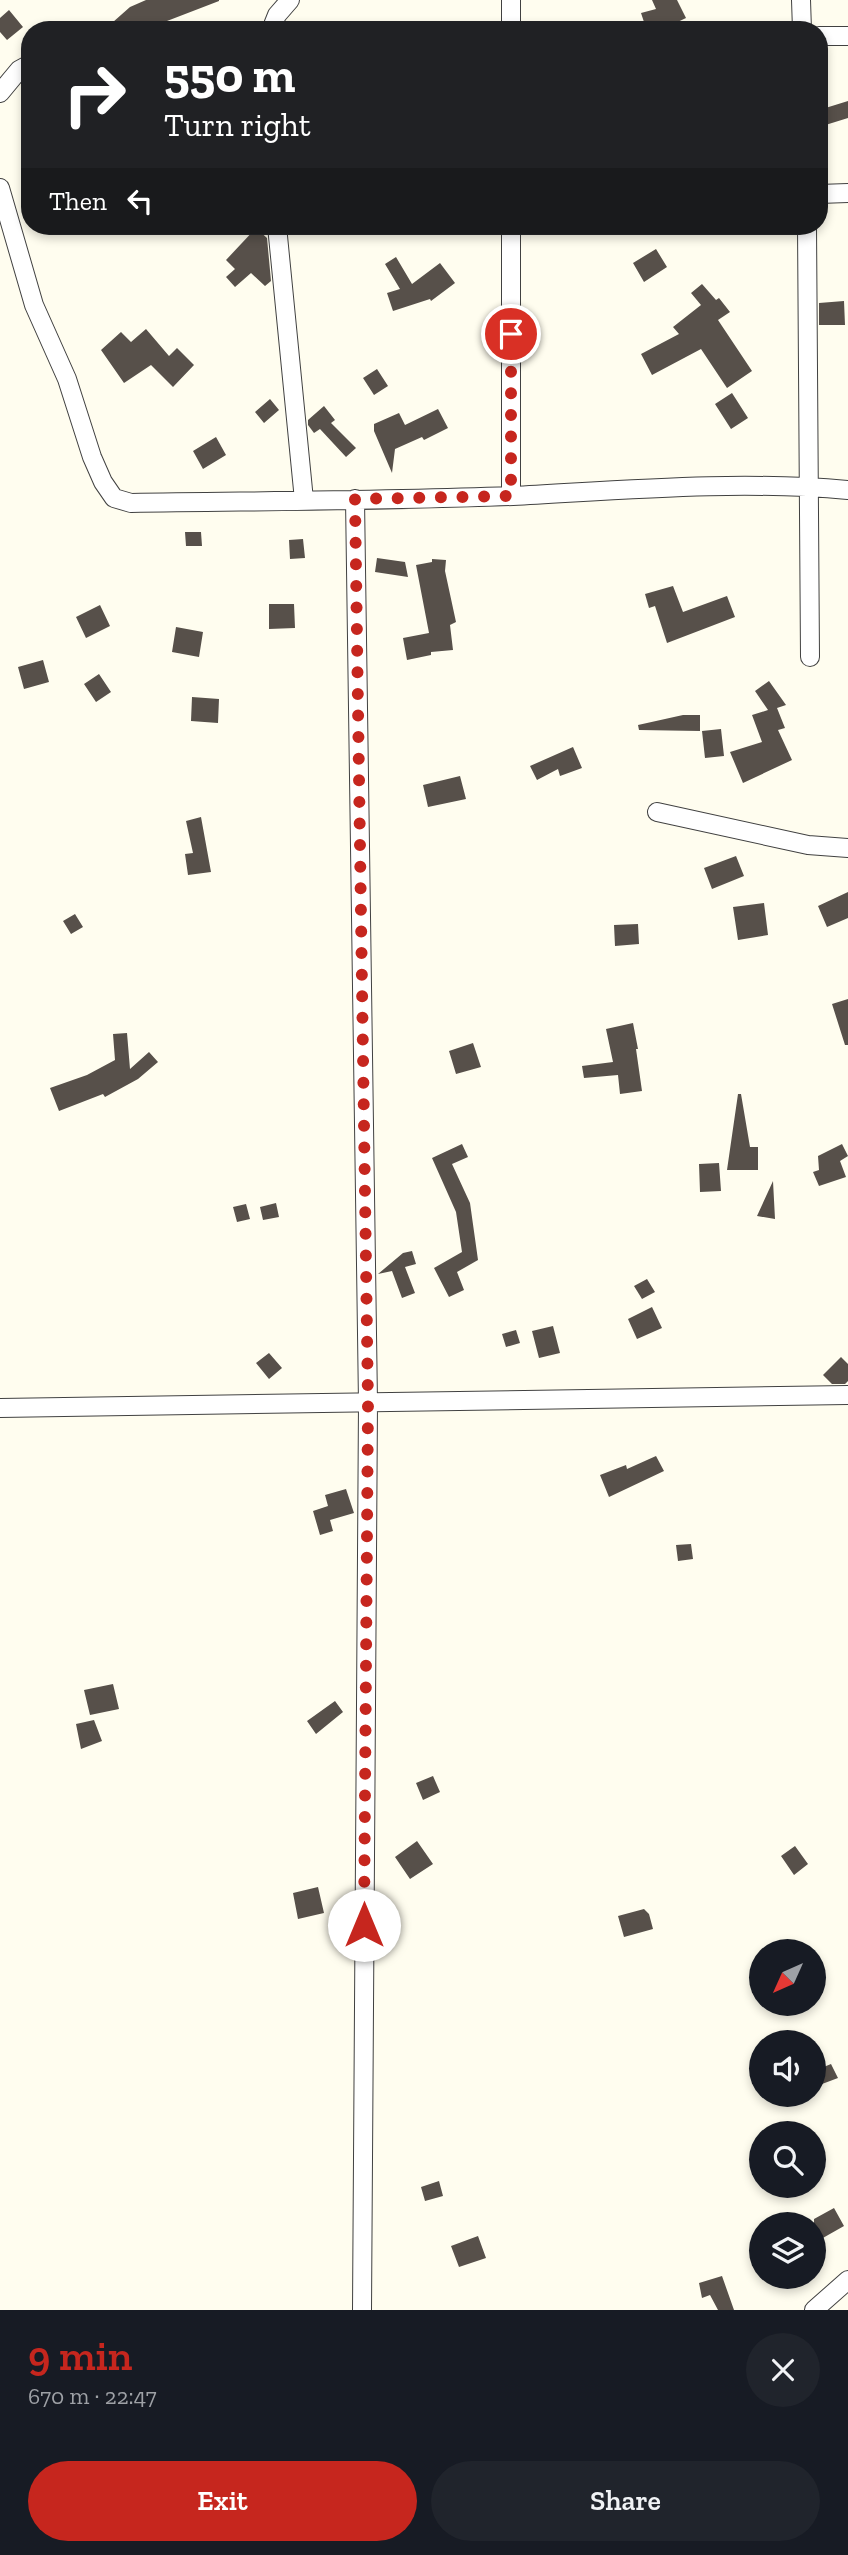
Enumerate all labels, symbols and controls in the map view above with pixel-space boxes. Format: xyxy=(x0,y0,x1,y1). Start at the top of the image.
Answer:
text: 550 m xyxy=(164,46,295,105)
icon: right xyxy=(49,49,140,140)
text: Turn right xyxy=(164,106,311,144)
icon: left xyxy=(121,182,159,220)
text: Then xyxy=(49,185,107,217)
pin xyxy=(481,304,541,364)
icon: arrive xyxy=(492,315,530,353)
position arrow xyxy=(327,1888,401,1962)
north arrow xyxy=(749,1939,826,2016)
map controls xyxy=(749,1939,826,2289)
button: sound xyxy=(749,2030,826,2107)
button: search xyxy=(749,2121,826,2198)
button: layers xyxy=(749,2212,826,2289)
text: 9 min xyxy=(28,2330,132,2381)
button: close xyxy=(746,2333,820,2407)
text: 670 m · 22:47 xyxy=(28,2382,157,2410)
button: Exit xyxy=(28,2461,417,2541)
button: Share xyxy=(431,2461,820,2541)

